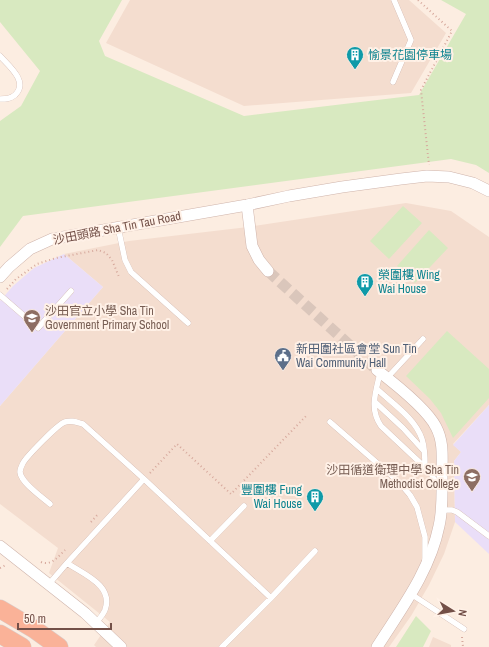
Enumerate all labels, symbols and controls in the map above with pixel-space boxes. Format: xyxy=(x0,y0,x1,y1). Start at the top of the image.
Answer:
building icon: 愉景花園停車場 xyxy=(345,45,365,70)
place label: 愉景花園停車場 xyxy=(368,47,452,63)
street label: 沙田頭路 Sha Tin Tau Road xyxy=(52,208,182,248)
place label: 榮圍樓 Wing Wai House xyxy=(378,267,440,297)
building icon: 榮圍樓 Wing Wai House xyxy=(355,272,375,297)
place label: 沙田官立小學 Sha Tin Government Primary School xyxy=(45,303,169,333)
school or university icon: 沙田官立小學 Sha Tin Government Primary School xyxy=(22,308,42,333)
place label: 新田圍社區會堂 Sun Tin Wai Community Hall xyxy=(296,341,417,371)
public building icon: 新田圍社區會堂 Sun Tin Wai Community Hall xyxy=(273,346,293,371)
place label: 沙田循道衛理中學 Sha Tin Methodist College xyxy=(326,462,459,492)
school or university icon: 沙田循道衛理中學 Sha Tin Methodist College xyxy=(462,467,482,492)
place label: 豐圍樓 Fung Wai House xyxy=(241,482,303,512)
building icon: 豐圍樓 Fung Wai House xyxy=(305,487,325,512)
north arrow xyxy=(433,591,473,631)
scale bar xyxy=(18,605,111,631)
text: N xyxy=(455,608,470,617)
text: 50 m xyxy=(24,611,46,627)

